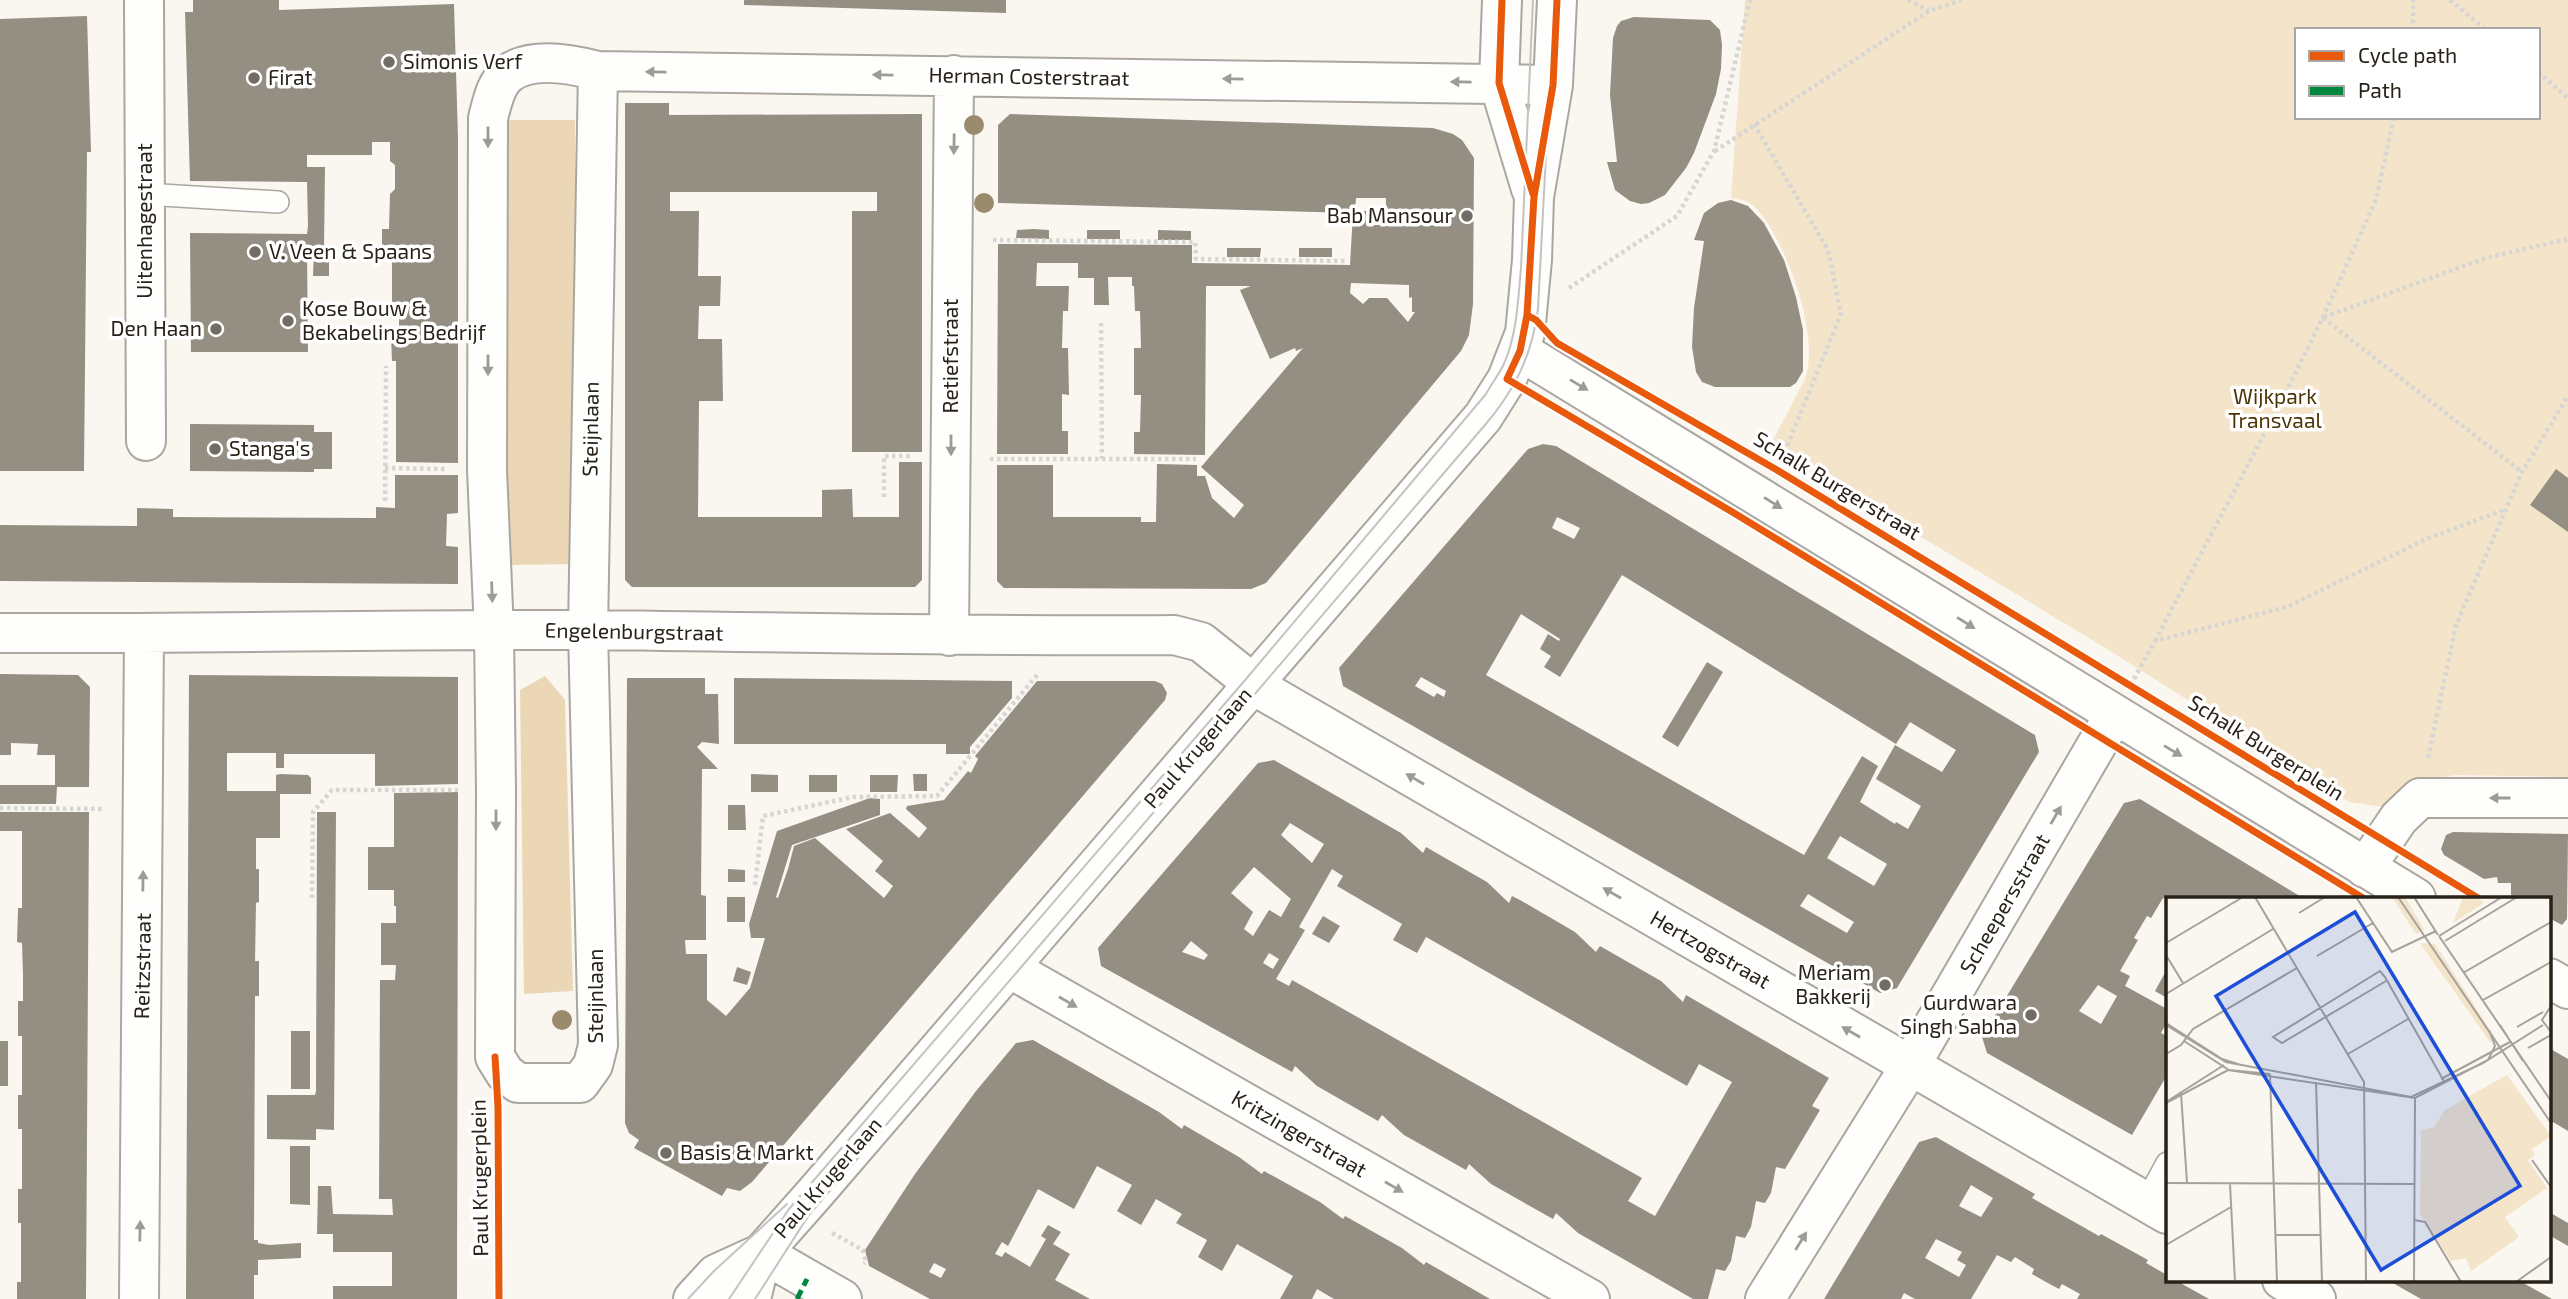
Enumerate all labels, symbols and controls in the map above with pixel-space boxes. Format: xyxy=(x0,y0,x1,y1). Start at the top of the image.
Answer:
legend xyxy=(2295,28,2540,119)
text: Cycle path xyxy=(2358,42,2457,67)
place label: Simonis Verf xyxy=(403,48,523,73)
marker: Simonis Verf xyxy=(381,54,397,70)
street label: Herman Costerstraat xyxy=(928,61,1130,90)
place label: Firat xyxy=(268,64,312,89)
one-way arrow xyxy=(644,66,666,78)
one-way arrow xyxy=(872,69,894,80)
marker: Firat xyxy=(246,70,262,86)
one-way arrow xyxy=(1222,74,1244,85)
one-way arrow xyxy=(1449,77,1471,88)
text: Path xyxy=(2358,77,2402,102)
one-way arrow xyxy=(482,126,494,148)
one-way arrow xyxy=(948,133,959,155)
street label: Uitenhagestraat xyxy=(131,143,156,299)
place label: Bab Mansour xyxy=(1327,202,1454,227)
marker: Bab Mansour xyxy=(1459,208,1475,224)
place label: V. Veen & Spaans xyxy=(269,238,432,263)
marker: V. Veen & Spaans xyxy=(247,244,263,260)
place label: Kose Bouw & Bekabelings Bedrijf xyxy=(302,295,487,345)
street label: Retiefstraat xyxy=(937,299,962,413)
marker: Kose Bouw & Bekabelings Bedrijf xyxy=(280,313,296,329)
place label: Den Haan xyxy=(111,315,202,340)
marker: Den Haan xyxy=(208,321,224,337)
one-way arrow xyxy=(482,354,494,376)
one-way arrow xyxy=(1569,379,1588,392)
street label: Steijnlaan xyxy=(576,381,604,477)
park label: Wijkpark Transvaal xyxy=(2228,383,2322,432)
street label: Schalk Burgerstraat xyxy=(1750,425,1926,544)
one-way arrow xyxy=(945,434,957,456)
place label: Stanga's xyxy=(229,435,310,460)
marker: Stanga's xyxy=(207,441,223,457)
one-way arrow xyxy=(1764,497,1783,510)
one-way arrow xyxy=(487,581,498,603)
street label: Engelenburgstraat xyxy=(544,616,724,645)
one-way arrow xyxy=(1957,617,1976,630)
street label: Paul Krugerlaan xyxy=(1138,682,1256,813)
street label: Schalk Burgerplein xyxy=(2184,689,2349,805)
one-way arrow xyxy=(2163,744,2182,757)
one-way arrow xyxy=(1405,773,1425,785)
one-way arrow xyxy=(2489,792,2511,804)
one-way arrow xyxy=(2050,805,2062,825)
one-way arrow xyxy=(490,809,502,831)
street label: Scheepersstraat xyxy=(1954,829,2054,978)
one-way arrow xyxy=(138,870,149,892)
one-way arrow xyxy=(1602,887,1621,899)
inset map xyxy=(2166,897,2550,1282)
street label: Hertzogstraat xyxy=(1646,904,1775,993)
street label: Reitzstraat xyxy=(128,913,155,1019)
street label: Steijnlaan xyxy=(582,948,608,1044)
place label: Meriam Bakkerij xyxy=(1795,959,1871,1009)
marker: Meriam Bakkerij xyxy=(1877,977,1893,993)
place label: Gurdwara Singh Sabha xyxy=(1900,989,2017,1038)
one-way arrow xyxy=(1058,996,1078,1008)
marker: Gurdwara Singh Sabha xyxy=(2023,1007,2039,1023)
one-way arrow xyxy=(1841,1026,1861,1038)
street label: Kritzingerstraat xyxy=(1228,1084,1372,1181)
street label: Paul Krugerplein xyxy=(465,1099,492,1257)
street label: Paul Krugerlaan xyxy=(768,1112,886,1243)
place label: Basis & Markt xyxy=(680,1139,814,1164)
marker: Basis & Markt xyxy=(658,1145,674,1161)
one-way arrow xyxy=(1384,1181,1403,1193)
one-way arrow xyxy=(134,1220,146,1242)
one-way arrow xyxy=(1794,1232,1807,1251)

